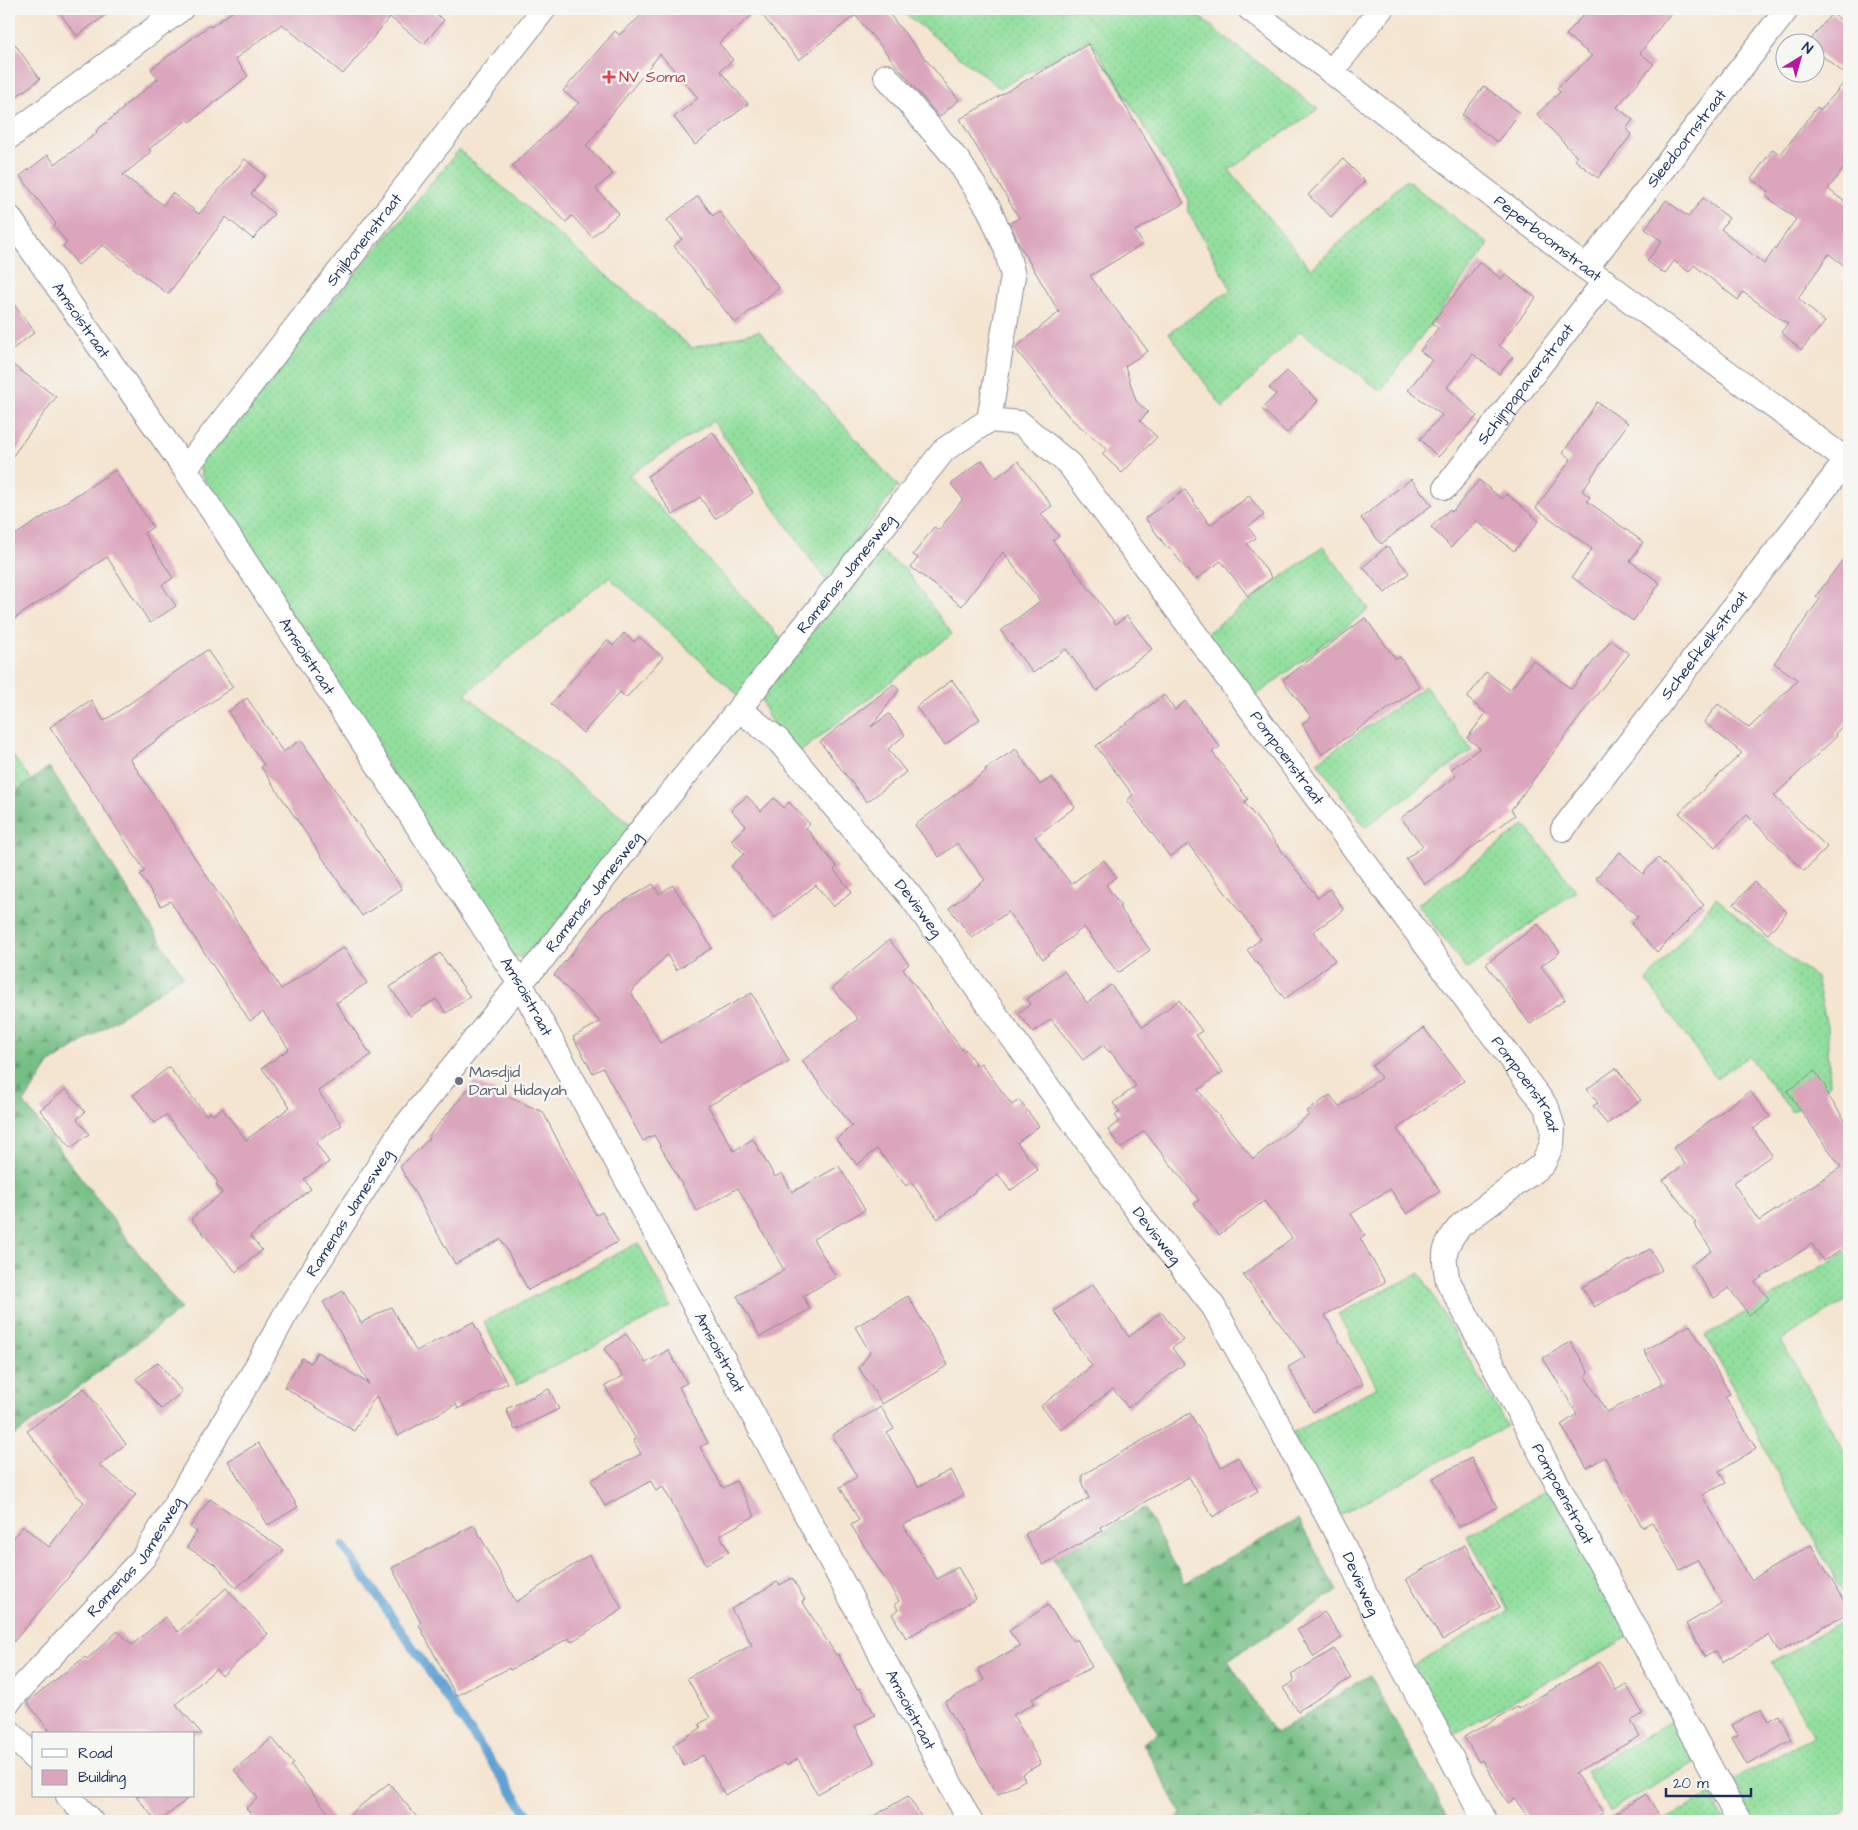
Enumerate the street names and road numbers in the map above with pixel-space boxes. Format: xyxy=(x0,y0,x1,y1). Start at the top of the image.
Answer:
street label: Sleedoornstraat xyxy=(1641,84,1732,192)
street label: Snijbonenstraat xyxy=(321,188,408,291)
street label: Peperboomstraat xyxy=(1489,190,1607,287)
street label: Amsoistraat xyxy=(47,278,116,363)
street label: Schijnpapaverstraat xyxy=(1472,319,1580,449)
street label: Ramenas Jamesweg xyxy=(792,510,901,638)
street label: Scheefkelkstraat xyxy=(1655,586,1754,704)
street label: Amsoistraat xyxy=(274,613,341,700)
street label: Pompoenstraat xyxy=(1245,706,1330,810)
street label: Ramenas Jamesweg xyxy=(540,827,648,957)
street label: Devisweg xyxy=(889,874,948,942)
street label: Amsoistraat xyxy=(495,953,558,1041)
street label: Pompoenstraat xyxy=(1486,1031,1564,1133)
street label: Ramenas Jamesweg xyxy=(301,1145,399,1281)
street label: Devisweg xyxy=(1127,1202,1186,1270)
street label: Amsoistraat xyxy=(689,1308,750,1397)
street label: Pompoenstraat xyxy=(1526,1439,1599,1549)
street label: Ramenas Jamesweg xyxy=(82,1493,189,1622)
street label: Devisweg xyxy=(1337,1549,1385,1620)
street label: Amsoistraat xyxy=(880,1666,941,1754)

